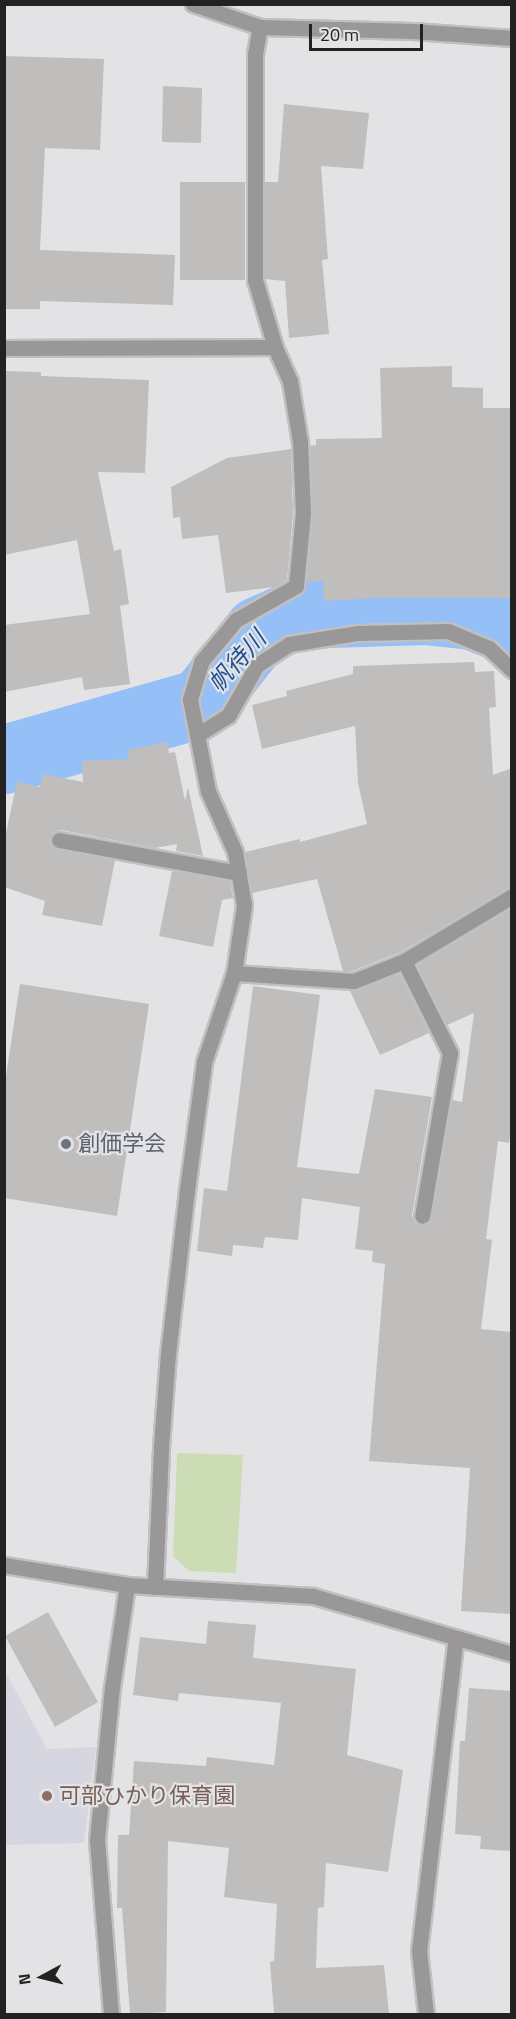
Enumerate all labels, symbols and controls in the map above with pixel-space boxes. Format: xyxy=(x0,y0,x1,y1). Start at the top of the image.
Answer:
scale bar xyxy=(312,12,426,50)
text: 20 m xyxy=(320,21,359,48)
water label: 帆待川 xyxy=(202,625,272,697)
place label: 創価学会 xyxy=(78,1131,166,1157)
marker: 創価学会 xyxy=(59,1137,73,1151)
place label: 可部ひかり保育園 xyxy=(59,1783,235,1809)
marker: 可部ひかり保育園 xyxy=(40,1789,54,1803)
north arrow xyxy=(12,1947,72,2007)
text: N xyxy=(12,1972,37,1986)

